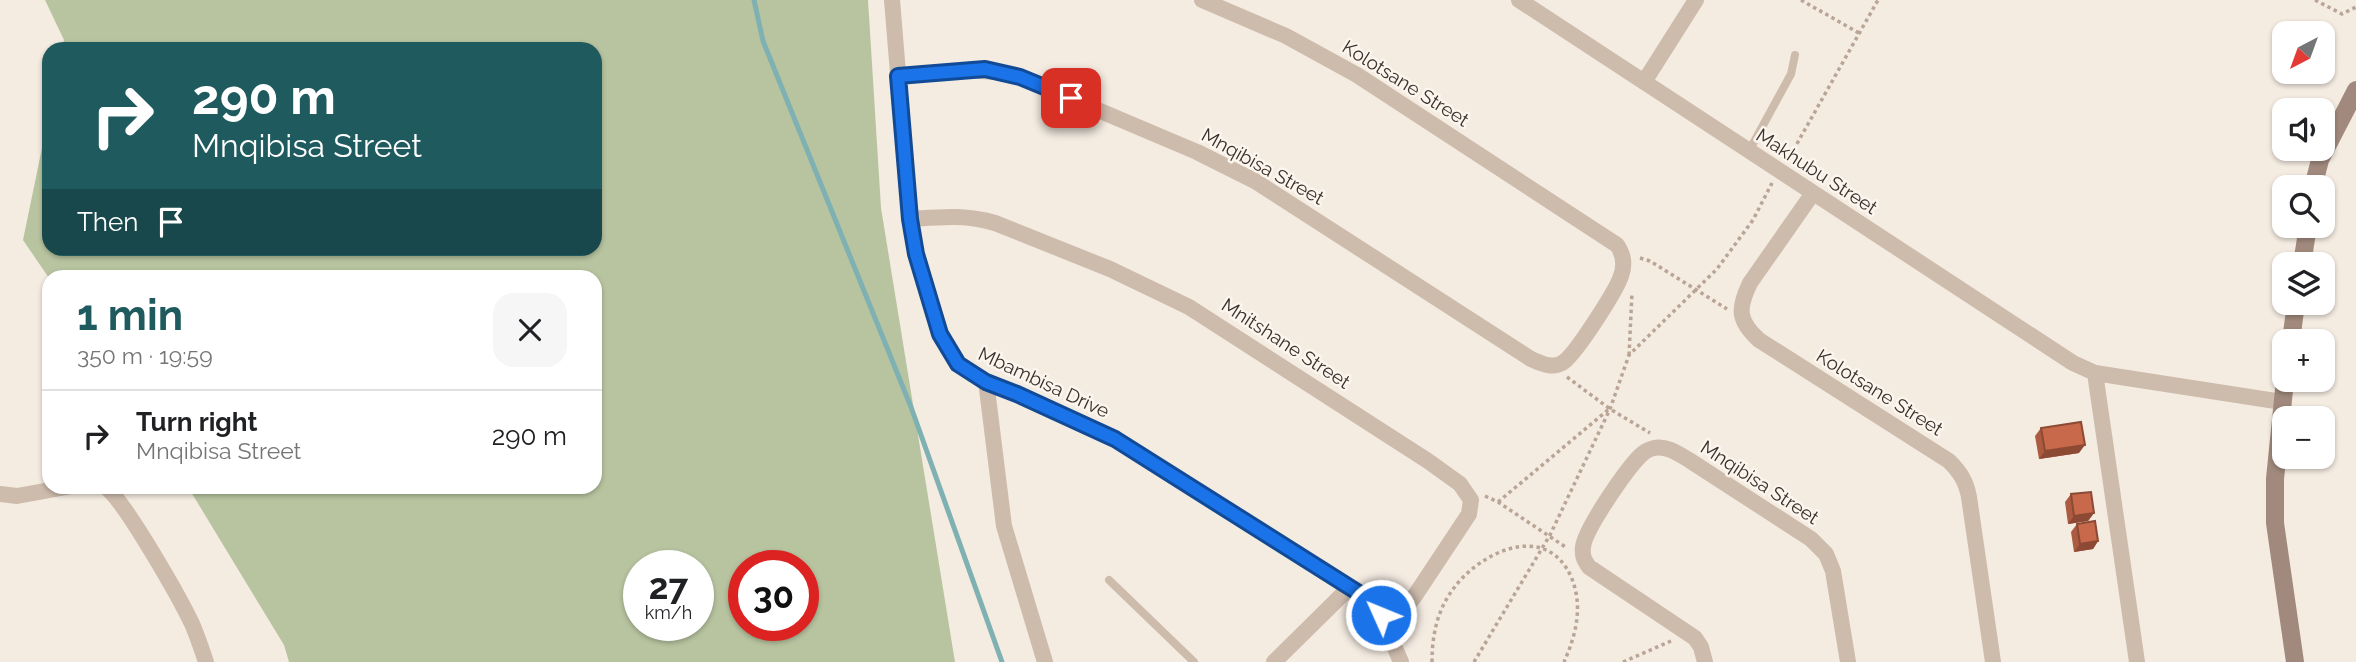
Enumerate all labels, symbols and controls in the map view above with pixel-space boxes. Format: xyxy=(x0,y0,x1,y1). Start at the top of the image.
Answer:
north arrow xyxy=(2272,21,2334,84)
map controls xyxy=(2272,21,2335,469)
street label: Kolotsane Street xyxy=(1339,35,1474,131)
text: 290 m xyxy=(192,68,336,125)
pin xyxy=(1041,68,1101,128)
icon: right xyxy=(77,70,168,161)
icon: arrive xyxy=(1052,79,1090,117)
button: sound xyxy=(2272,98,2335,161)
street label: Mnqibisa Street xyxy=(1198,123,1329,209)
street label: Makhubu Street xyxy=(1752,124,1882,219)
text: Mnqibisa Street xyxy=(192,127,422,164)
button: search xyxy=(2272,175,2335,238)
icon: arrive xyxy=(152,203,190,241)
text: Then xyxy=(77,207,138,237)
button: layers xyxy=(2272,252,2335,315)
text: 1 min xyxy=(77,291,183,340)
button: close xyxy=(493,293,567,367)
street label: Mnitshane Street xyxy=(1218,293,1355,393)
button: + xyxy=(2272,329,2335,392)
text: 350 m · 19:59 xyxy=(77,342,213,369)
street label: Mbambisa Drive xyxy=(975,342,1113,422)
street label: Kolotsane Street xyxy=(1813,344,1948,440)
button: − xyxy=(2272,406,2335,469)
text: Turn right xyxy=(136,407,257,437)
icon: right xyxy=(77,417,115,455)
text: 290 m xyxy=(492,421,567,451)
street label: Mnqibisa Street xyxy=(1697,436,1824,529)
text: Mnqibisa Street xyxy=(136,437,301,464)
speed limit sign: 30 xyxy=(728,550,819,641)
text: 27 xyxy=(649,566,688,607)
position arrow xyxy=(1344,578,1418,652)
text: km/h xyxy=(645,602,692,623)

